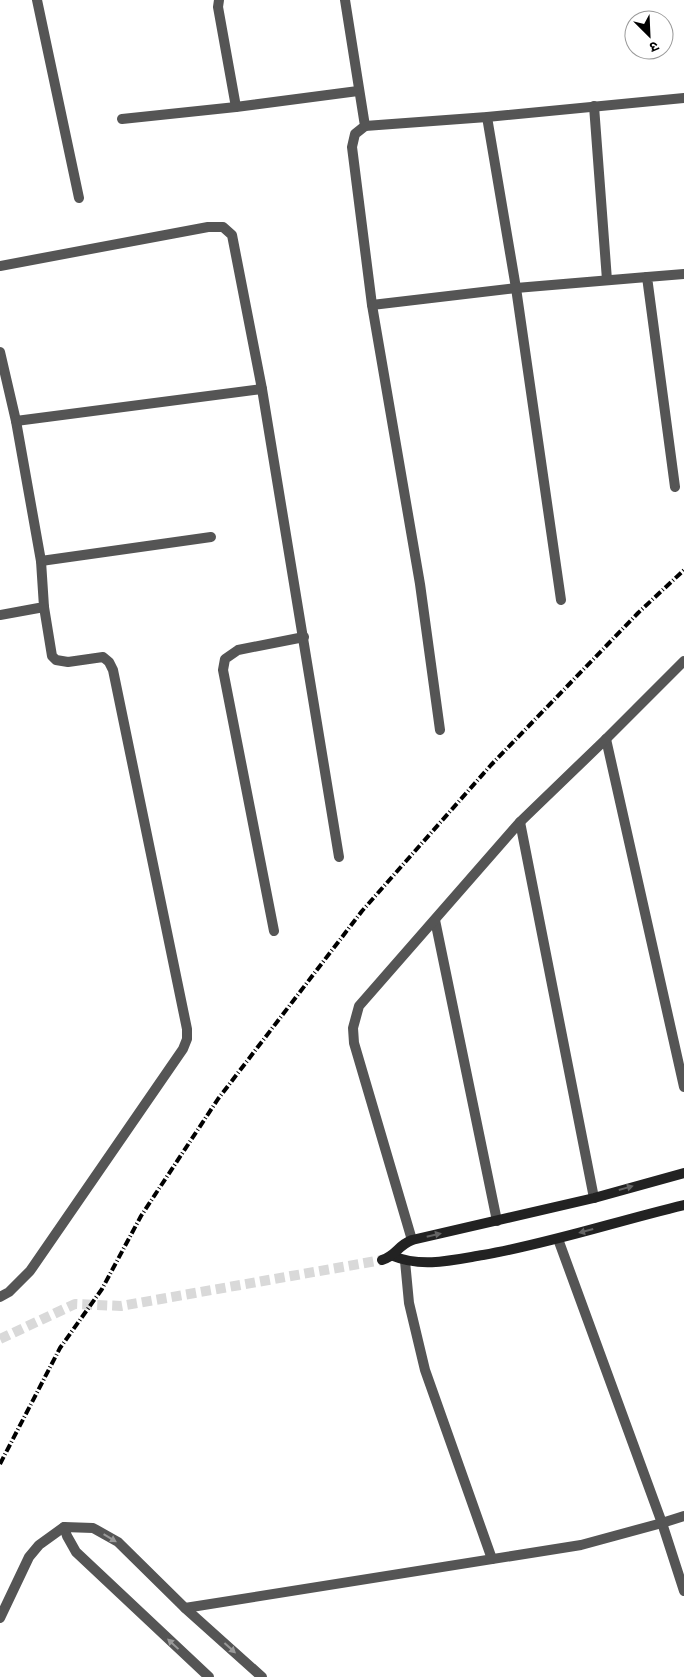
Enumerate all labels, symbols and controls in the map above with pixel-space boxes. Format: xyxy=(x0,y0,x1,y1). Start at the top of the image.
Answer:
north arrow xyxy=(624,10,674,60)
text: उ xyxy=(647,38,661,56)
one-way arrow xyxy=(619,1184,634,1192)
one-way arrow xyxy=(579,1228,594,1236)
one-way arrow xyxy=(427,1231,442,1239)
one-way arrow xyxy=(104,1534,117,1543)
one-way arrow xyxy=(168,1638,180,1650)
one-way arrow xyxy=(223,1642,235,1654)

